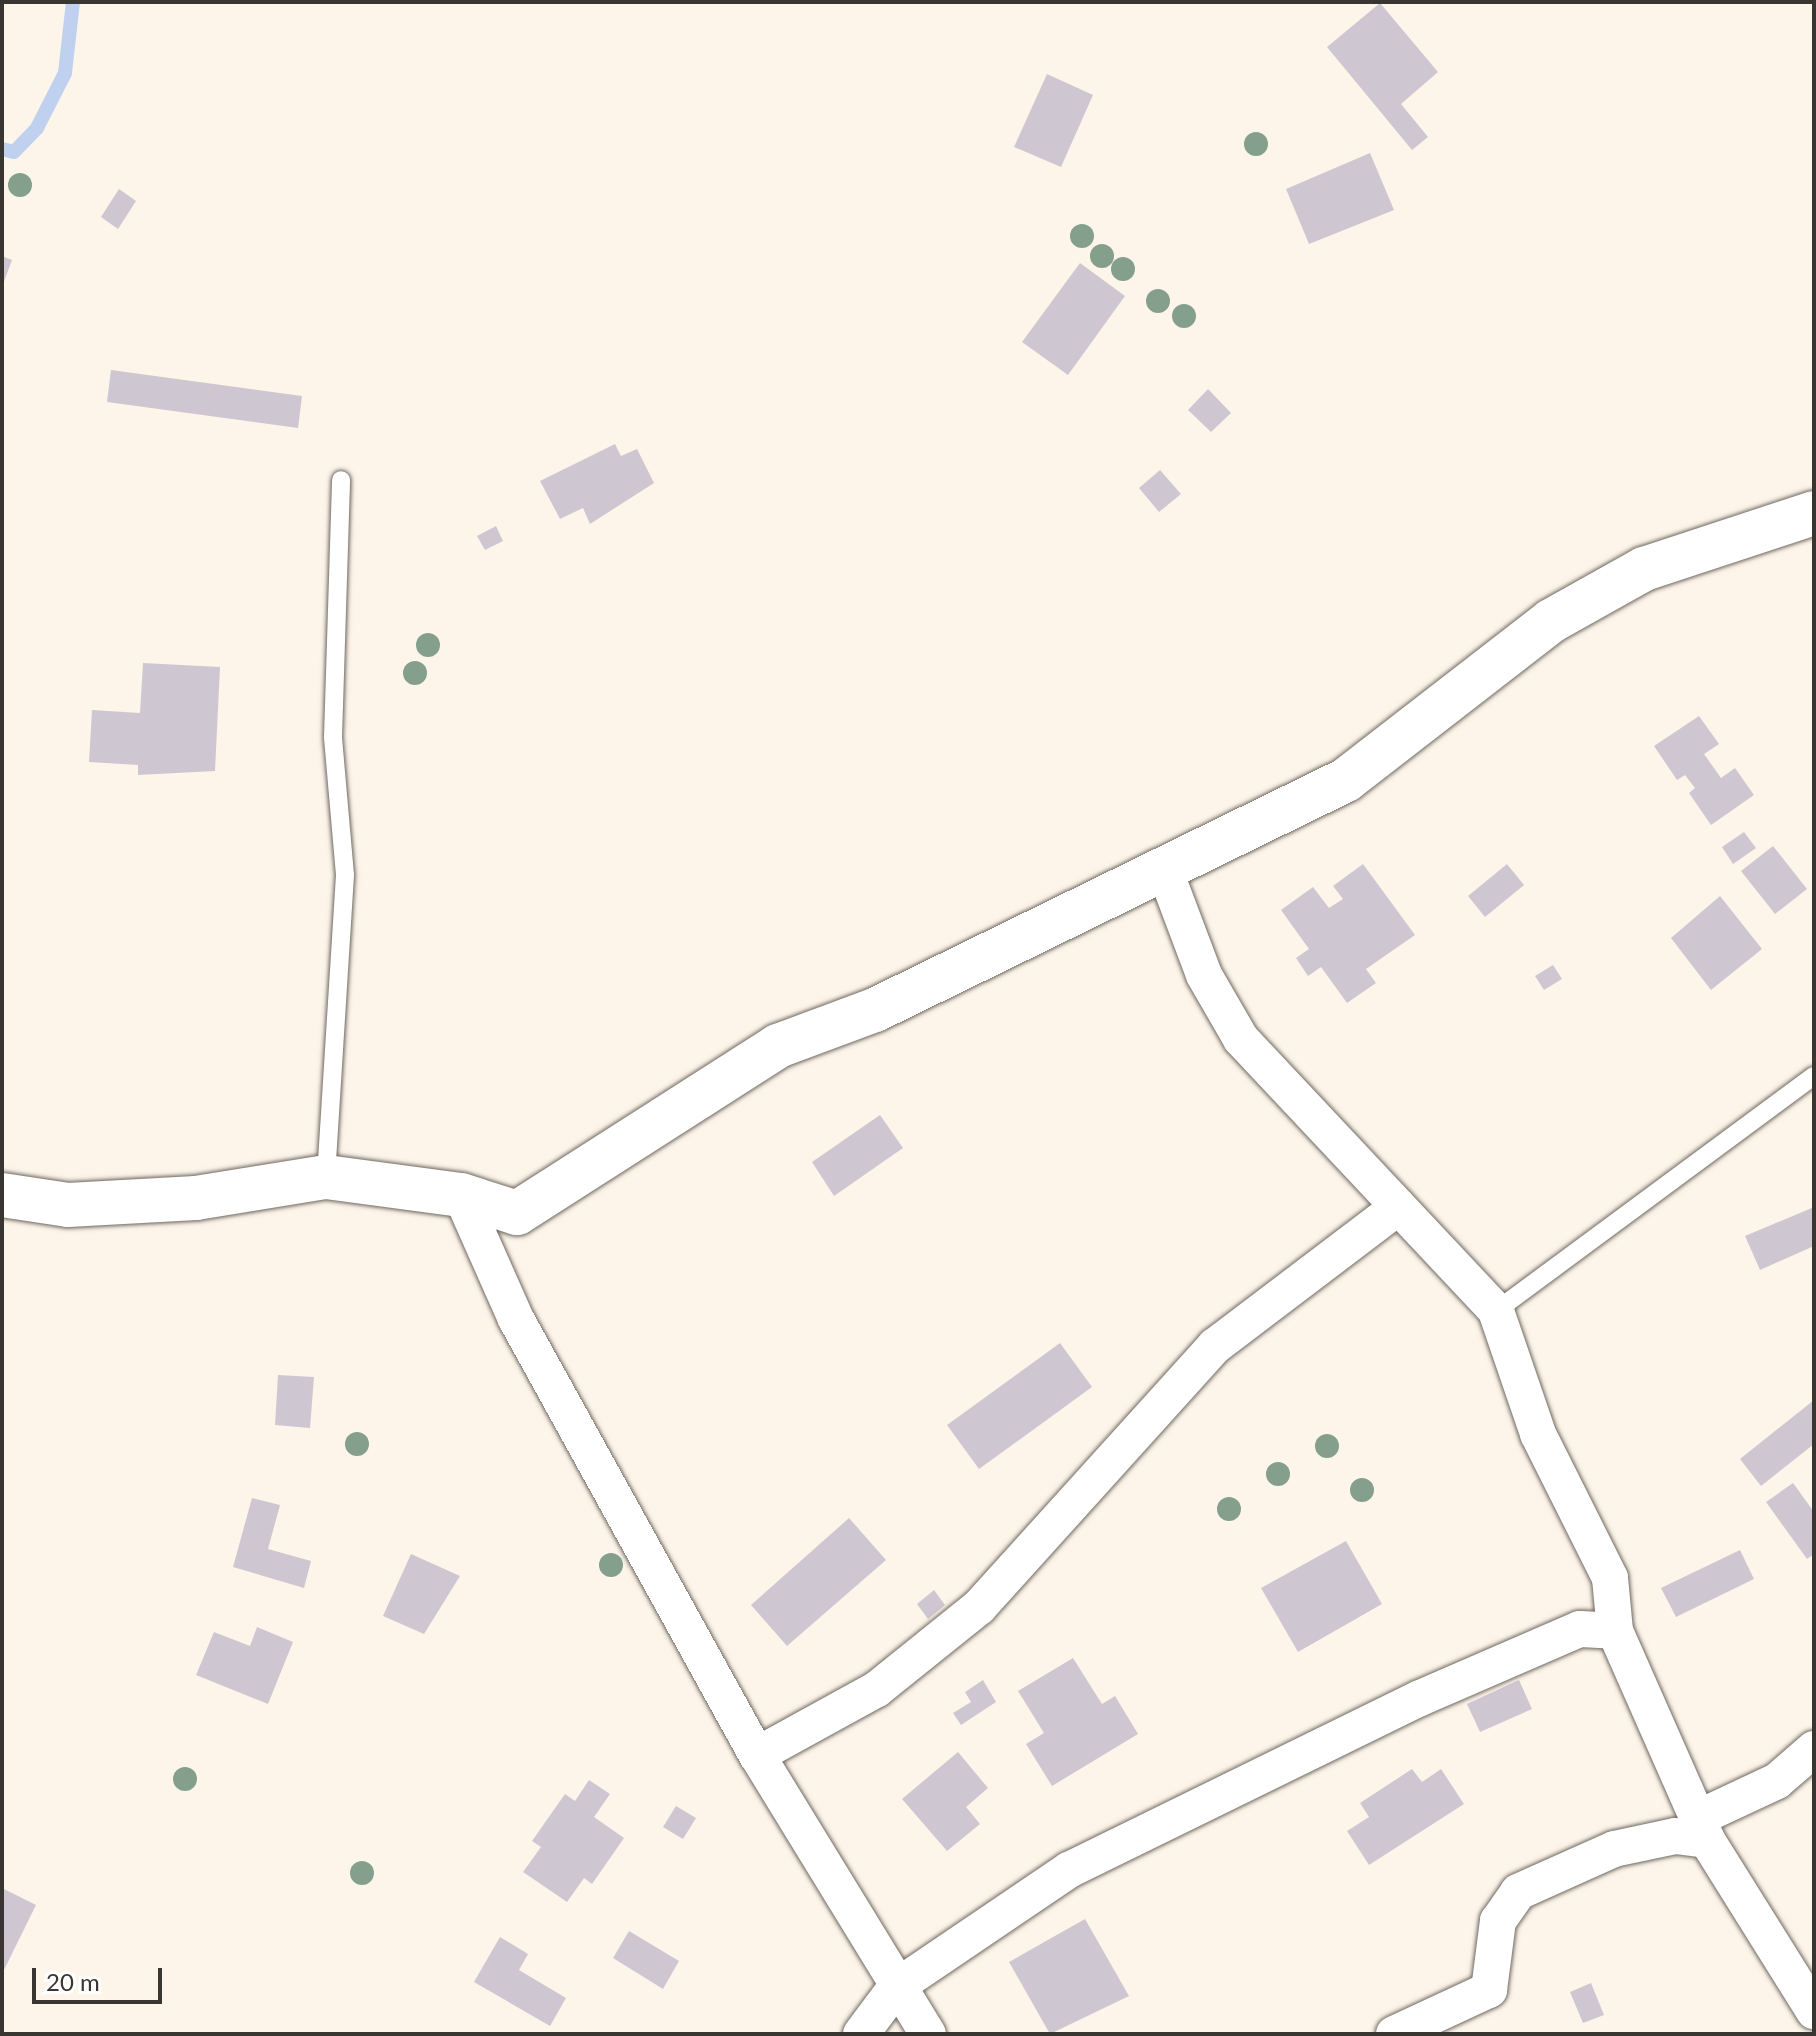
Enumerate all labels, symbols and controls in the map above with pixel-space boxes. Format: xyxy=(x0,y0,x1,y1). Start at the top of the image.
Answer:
scale bar xyxy=(36,1952,166,2002)
text: 20 m xyxy=(46,1967,100,1996)

